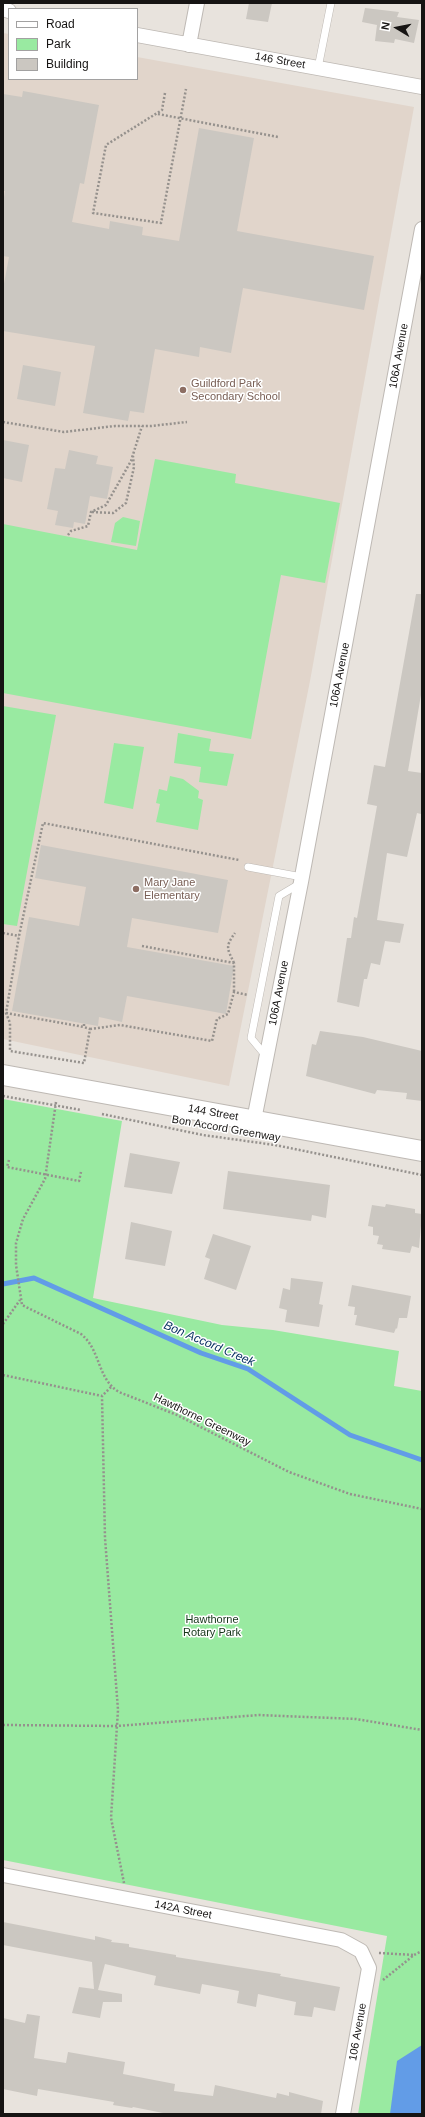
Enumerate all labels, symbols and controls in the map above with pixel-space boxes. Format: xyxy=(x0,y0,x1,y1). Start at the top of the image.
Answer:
legend xyxy=(8,8,138,80)
north arrow xyxy=(377,8,417,48)
text: Road xyxy=(46,17,75,31)
text: N xyxy=(379,21,392,31)
text: Park xyxy=(46,37,71,51)
street label: 146 Street xyxy=(254,50,306,72)
text: Building xyxy=(46,57,89,71)
street label: 106A Avenue xyxy=(387,322,411,390)
place label: Guildford Park Secondary School xyxy=(191,377,280,403)
marker: Guildford Park Secondary School xyxy=(178,385,188,395)
street label: 106A Avenue xyxy=(327,641,353,709)
place label: Mary Jane Elementary xyxy=(144,876,200,902)
marker: Mary Jane Elementary xyxy=(131,884,141,894)
street label: 106A Avenue xyxy=(266,959,292,1027)
street label: 144 Street xyxy=(187,1102,239,1124)
street label: Bon Accord Greenway xyxy=(171,1113,281,1145)
water label: Bon Accord Creek xyxy=(161,1318,257,1370)
street label: Hawthorne Greenway xyxy=(151,1391,253,1449)
park label: Hawthorne Rotary Park xyxy=(183,1613,241,1639)
street label: 142A Street xyxy=(153,1898,213,1922)
street label: 106 Avenue xyxy=(346,2002,370,2062)

